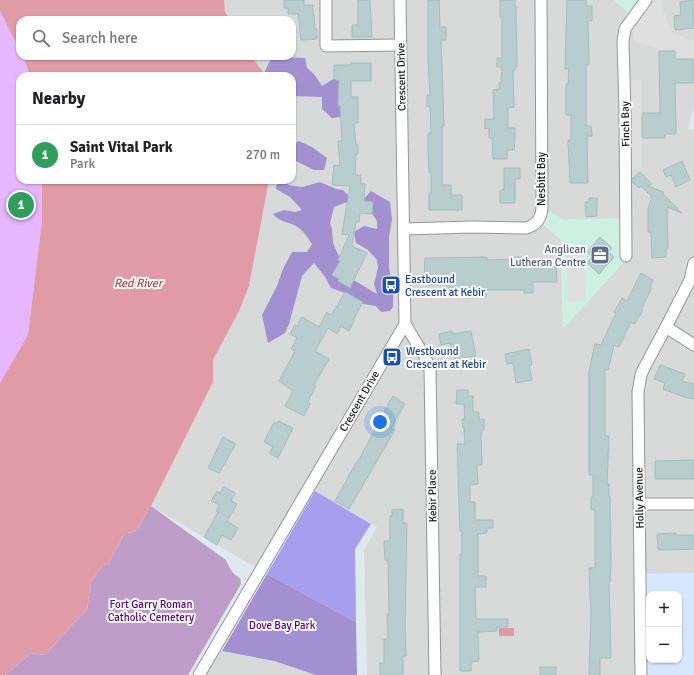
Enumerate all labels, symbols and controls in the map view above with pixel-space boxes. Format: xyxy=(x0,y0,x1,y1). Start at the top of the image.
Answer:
search box xyxy=(16,16,296,60)
icon: search xyxy=(30,27,52,49)
text: Search here xyxy=(62,29,138,47)
street label: Crescent Drive xyxy=(394,43,409,111)
text: Nearby xyxy=(32,88,85,109)
street label: Finch Bay xyxy=(619,100,632,147)
text: Saint Vital Park xyxy=(70,138,173,156)
text: 1 xyxy=(41,147,49,163)
text: 270 m xyxy=(246,147,280,163)
street label: Nesbitt Bay xyxy=(535,151,548,206)
text: Park xyxy=(70,156,95,172)
pin: 1 xyxy=(8,190,34,220)
place label: Anglican Lutheran Centre xyxy=(510,243,586,269)
office icon: Anglican Lutheran Centre xyxy=(589,244,611,266)
place label: Eastbound Crescent at Kebir xyxy=(405,273,485,299)
bus stop icon: Eastbound Crescent at Kebir xyxy=(380,274,402,296)
water label: Red River xyxy=(114,276,164,291)
place label: Westbound Crescent at Kebir xyxy=(406,345,486,371)
bus stop icon: Westbound Crescent at Kebir xyxy=(381,346,403,368)
street label: Crescent Drive xyxy=(337,368,382,434)
your location xyxy=(370,412,390,432)
street label: Holly Avenue xyxy=(632,467,647,529)
street label: Kebir Place xyxy=(426,469,439,522)
map controls xyxy=(646,591,682,663)
button: + xyxy=(646,591,682,627)
park label: Fort Garry Roman Catholic Cemetery xyxy=(108,598,195,624)
park label: Dove Bay Park xyxy=(249,619,316,632)
button: − xyxy=(646,627,682,663)

